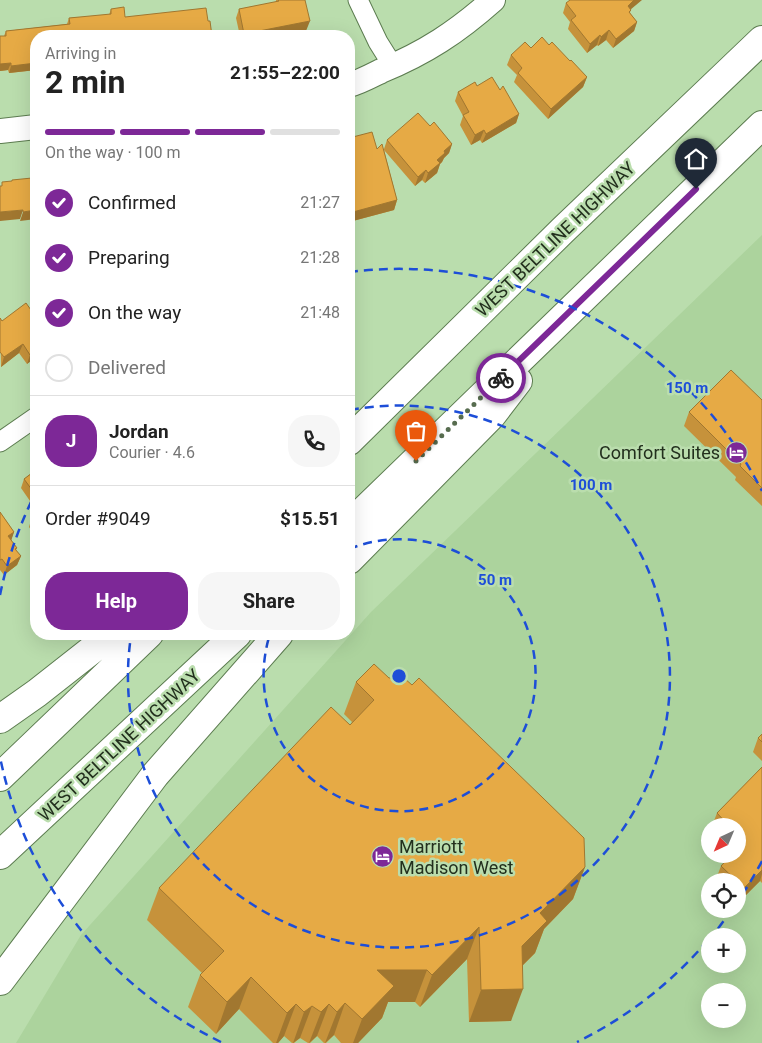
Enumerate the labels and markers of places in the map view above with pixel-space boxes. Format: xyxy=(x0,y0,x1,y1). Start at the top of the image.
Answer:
pin xyxy=(675,138,717,189)
pin xyxy=(395,410,437,461)
hotel icon: Comfort Suites xyxy=(724,440,748,464)
place label: Comfort Suites xyxy=(599,442,720,463)
centre of rings xyxy=(390,667,408,685)
place label: Marriott Madison West xyxy=(399,836,514,878)
hotel icon: Marriott Madison West xyxy=(371,844,395,868)

